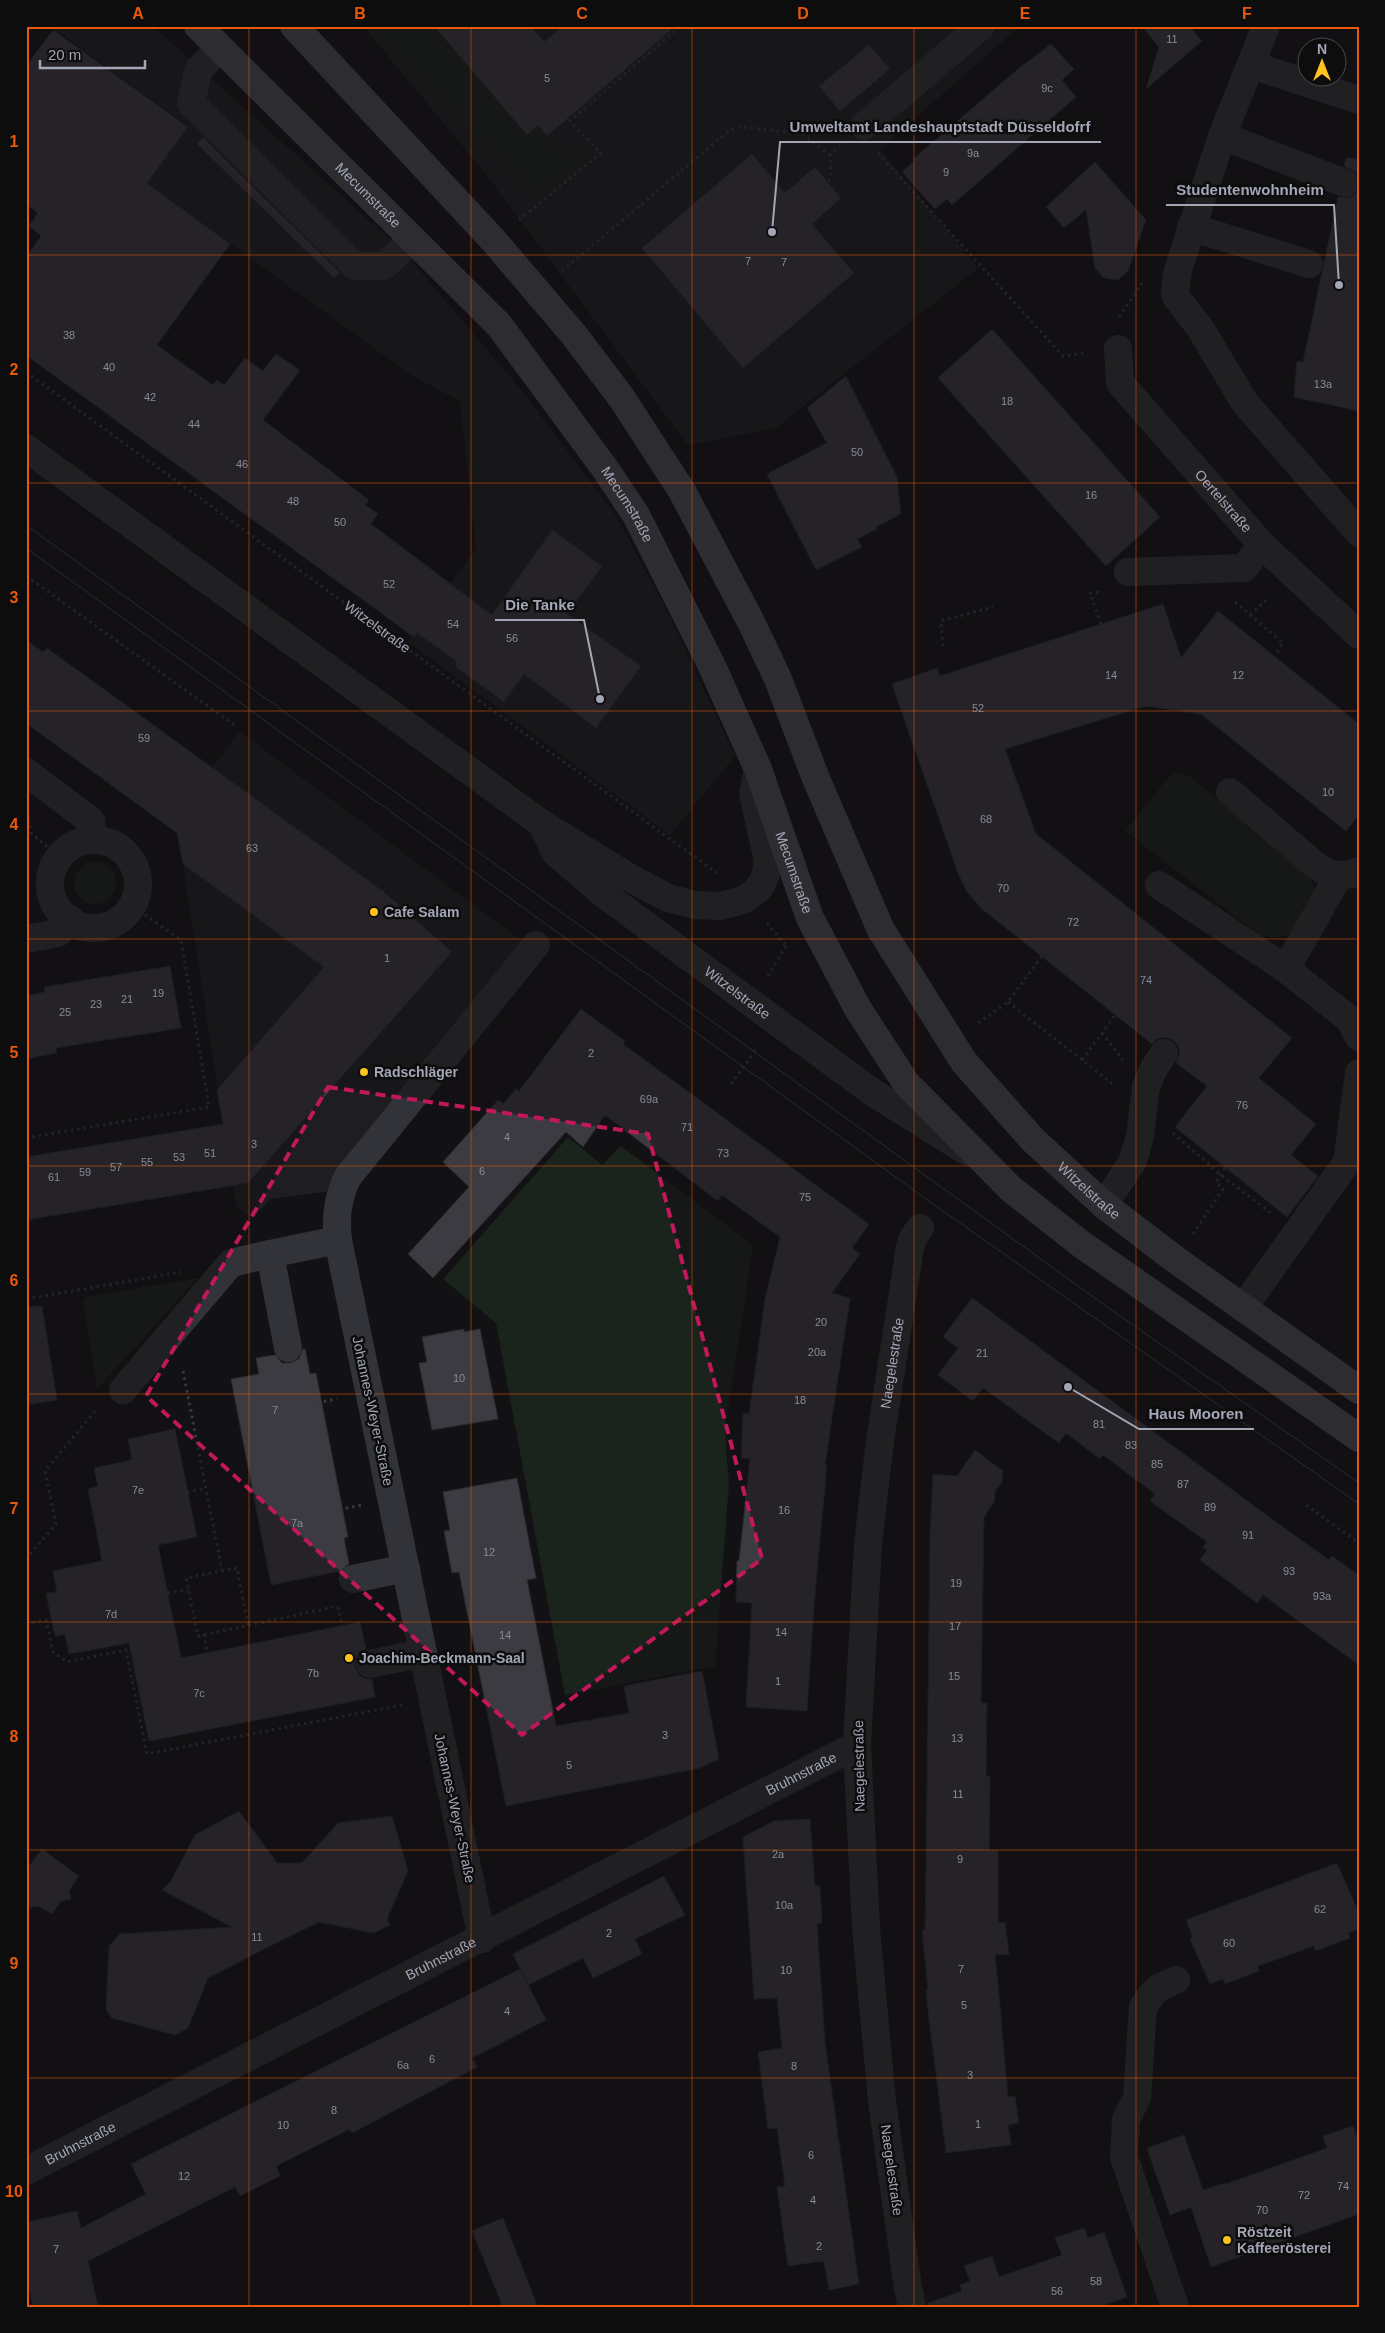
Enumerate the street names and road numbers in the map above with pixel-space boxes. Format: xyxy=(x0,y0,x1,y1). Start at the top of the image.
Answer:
street label: Mecumstraße xyxy=(332,159,404,231)
street label: Mecumstraße xyxy=(598,464,656,545)
street label: Oertelstraße xyxy=(1192,466,1255,536)
street label: Witzelstraße xyxy=(341,597,414,656)
street label: Mecumstraße xyxy=(772,829,816,916)
street label: Witzelstraße xyxy=(701,963,774,1022)
street label: Witzelstraße xyxy=(1055,1159,1123,1223)
street label: Naegelestraße xyxy=(877,1316,907,1410)
street label: Johannes-Weyer-Straße xyxy=(349,1335,397,1487)
street label: Naegelestraße xyxy=(850,1720,868,1812)
street label: Johannes-Weyer-Straße xyxy=(431,1732,479,1884)
street label: Bruhnstraße xyxy=(763,1749,839,1798)
street label: Bruhnstraße xyxy=(403,1934,479,1983)
street label: Bruhnstraße xyxy=(42,2118,118,2168)
street label: Naegelestraße xyxy=(878,2123,906,2217)

